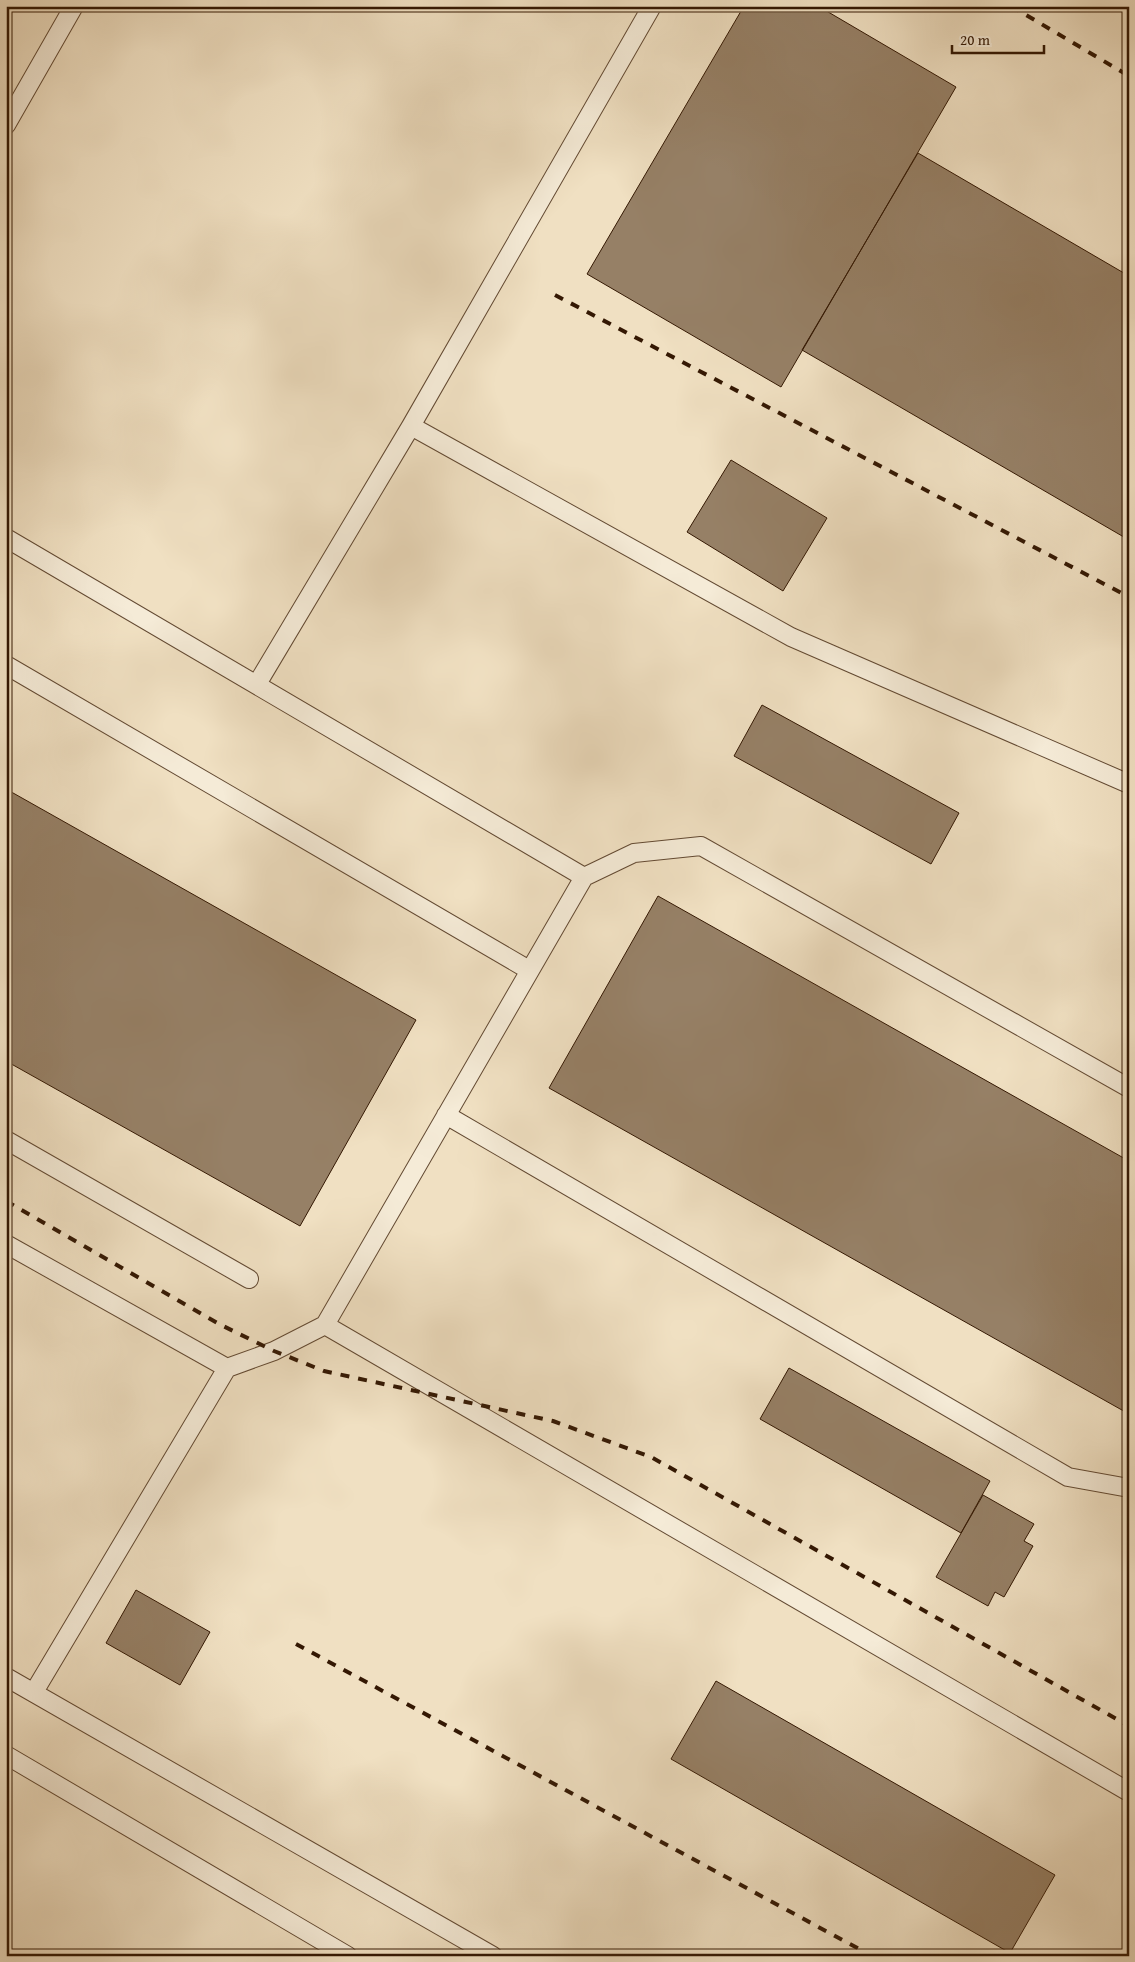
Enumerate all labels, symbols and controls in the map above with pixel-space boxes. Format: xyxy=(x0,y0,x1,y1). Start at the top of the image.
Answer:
scale bar xyxy=(952,22,1045,54)
text: 20 m xyxy=(960,29,991,50)

